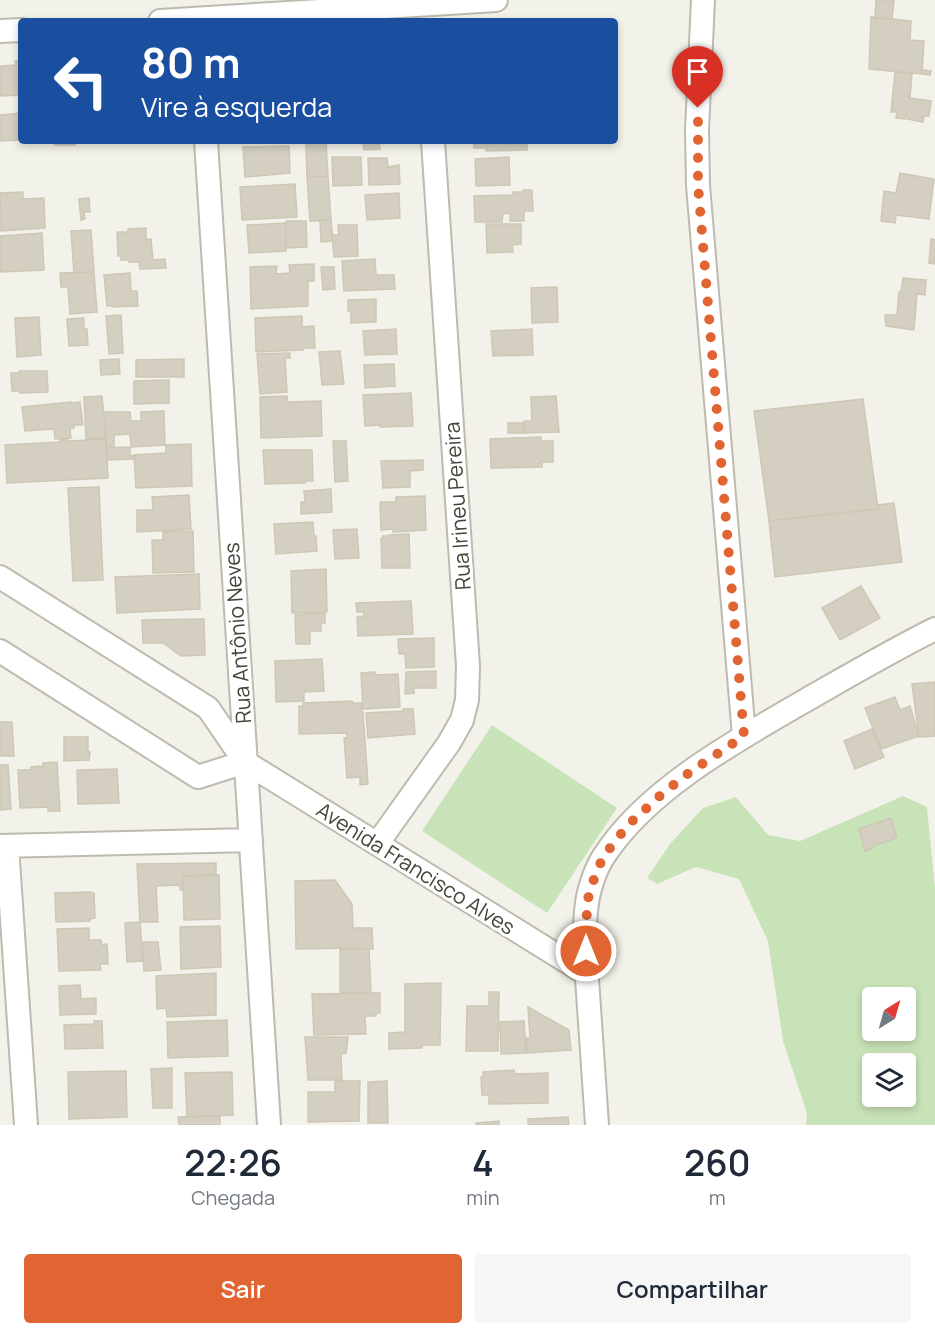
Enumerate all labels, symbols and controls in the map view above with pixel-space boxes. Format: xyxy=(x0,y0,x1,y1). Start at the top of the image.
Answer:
text: 80 m xyxy=(141,33,241,91)
icon: left xyxy=(42,42,120,120)
pin xyxy=(672,46,723,108)
icon: arrive xyxy=(681,55,714,88)
text: Vire à esquerda xyxy=(141,88,332,125)
street label: Rua Irineu Pereira xyxy=(437,421,477,591)
street label: Rua Antônio Neves xyxy=(217,541,257,725)
street label: Avenida Francisco Alves xyxy=(311,795,521,941)
position arrow xyxy=(554,919,618,983)
north arrow xyxy=(862,987,916,1041)
map controls xyxy=(862,987,916,1107)
button: layers xyxy=(862,1053,916,1107)
text: 22:26 xyxy=(184,1138,282,1187)
text: 4 xyxy=(472,1138,494,1187)
text: 260 xyxy=(684,1138,751,1187)
text: Chegada xyxy=(191,1184,275,1211)
text: min xyxy=(466,1184,500,1211)
text: m xyxy=(709,1184,726,1211)
button: Sair xyxy=(24,1254,462,1323)
button: Compartilhar xyxy=(474,1254,911,1323)

